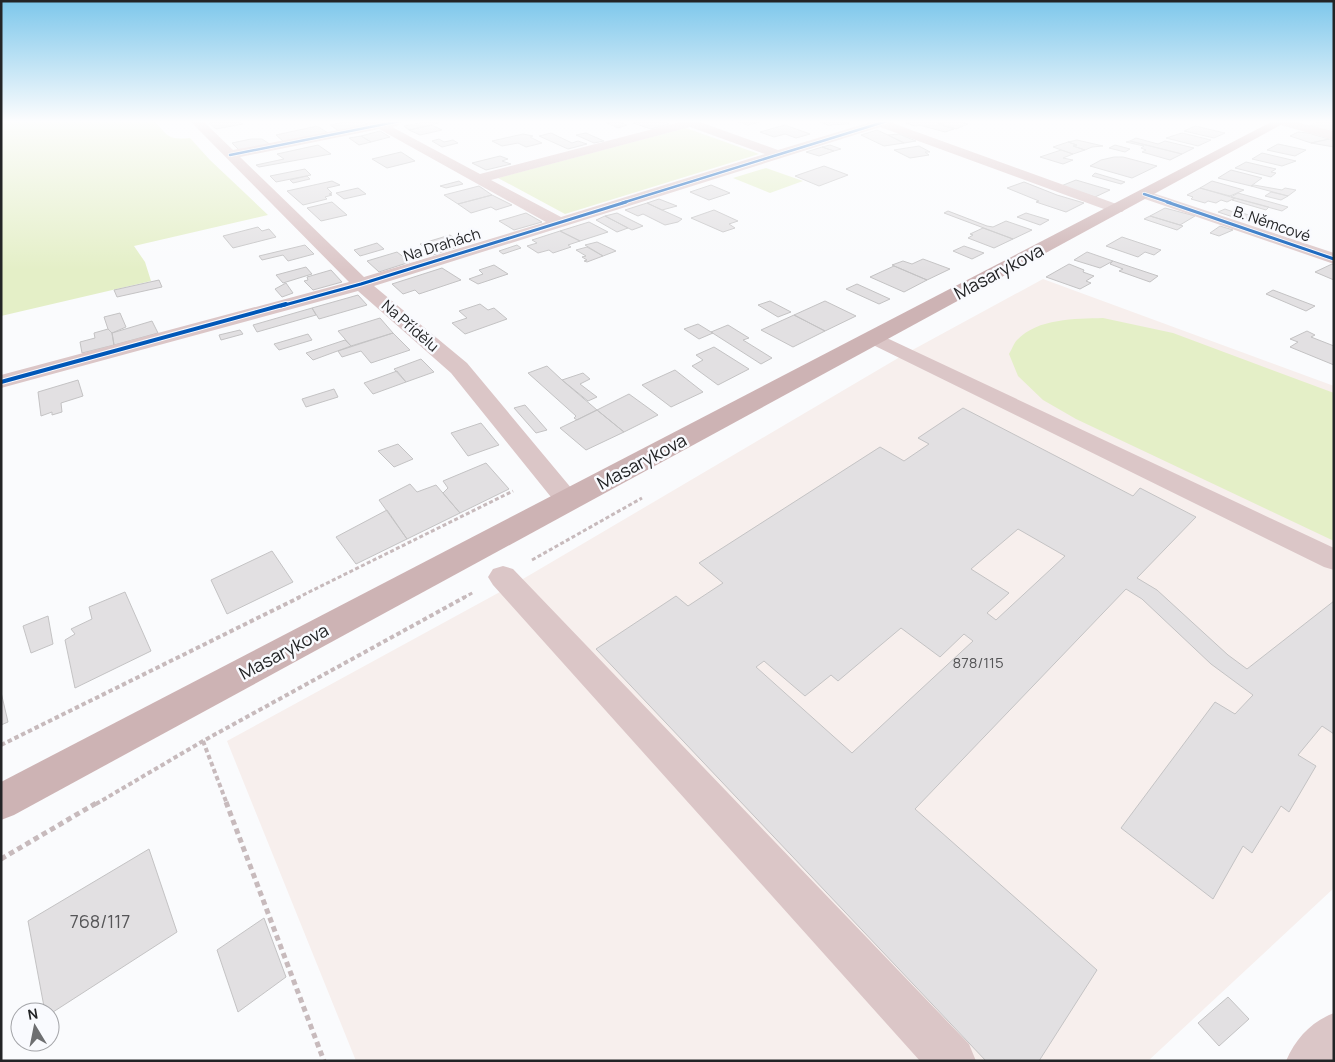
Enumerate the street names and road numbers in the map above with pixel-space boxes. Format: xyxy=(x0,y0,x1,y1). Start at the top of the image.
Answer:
street label: B. Němcové xyxy=(1231,201,1314,247)
street label: Na Drahách xyxy=(401,223,483,266)
street label: Masarykova xyxy=(950,237,1047,305)
street label: Na Přídělu xyxy=(377,295,443,356)
street label: Masarykova xyxy=(593,427,690,495)
street label: Masarykova xyxy=(235,617,332,685)

